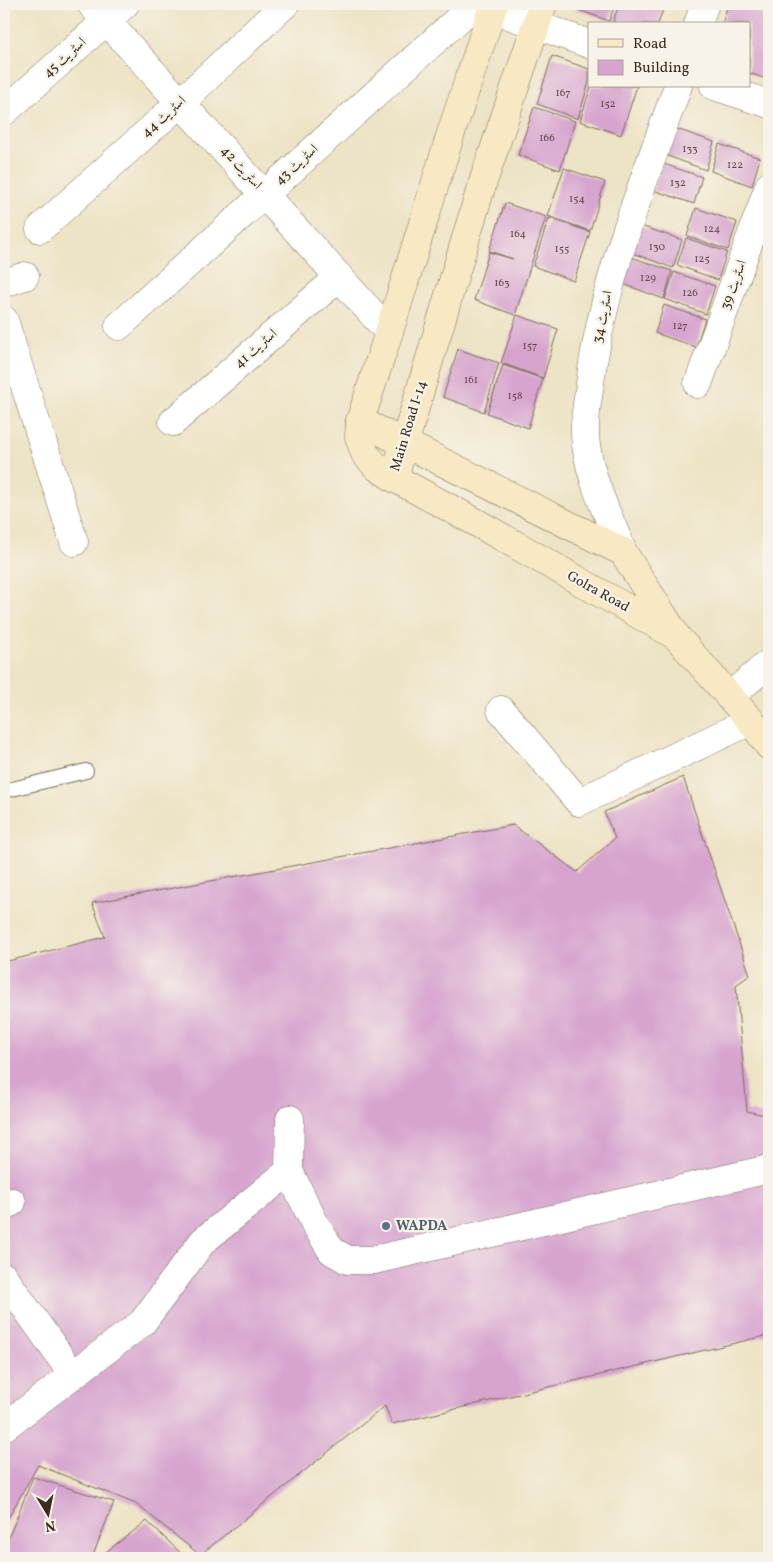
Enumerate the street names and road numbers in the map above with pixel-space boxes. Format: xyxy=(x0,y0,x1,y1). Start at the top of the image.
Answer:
street label: اسٹریٹ 45 xyxy=(39,33,91,83)
street label: اسٹریٹ 44 xyxy=(137,92,191,142)
street label: اسٹریٹ 43 xyxy=(271,140,323,190)
street label: اسٹریٹ 42 xyxy=(216,142,266,194)
street label: اسٹریٹ 39 xyxy=(716,257,752,313)
street label: اسٹریٹ 34 xyxy=(588,289,618,345)
street label: اسٹریٹ 41 xyxy=(230,325,282,373)
street label: Main Road I-14 xyxy=(386,378,432,474)
street label: Golra Road xyxy=(563,567,633,617)

